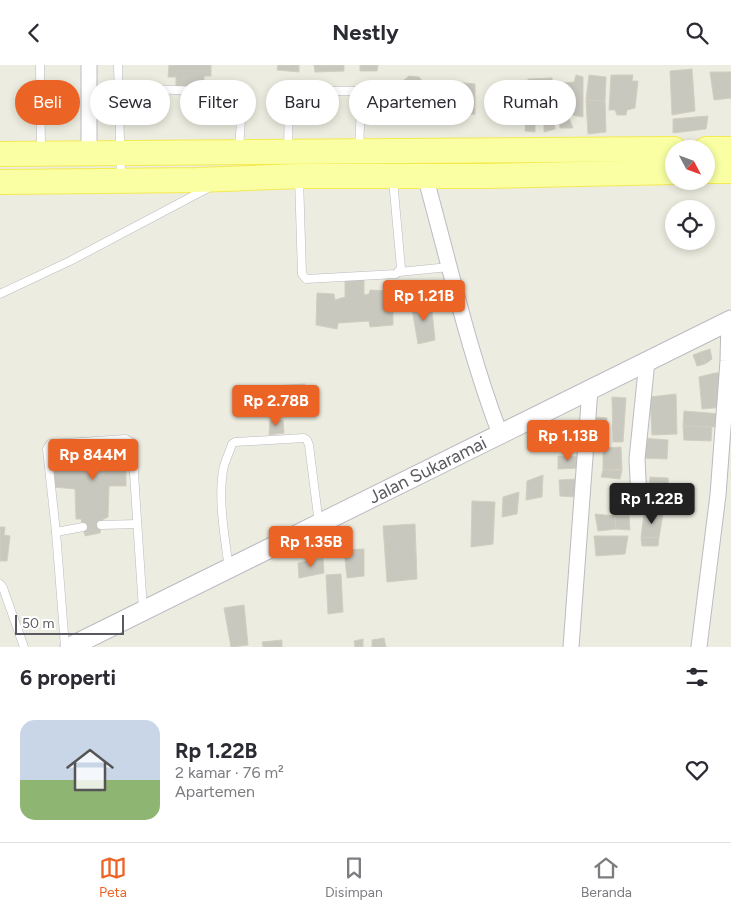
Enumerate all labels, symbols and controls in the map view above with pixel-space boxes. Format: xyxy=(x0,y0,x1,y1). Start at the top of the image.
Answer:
icon: back xyxy=(20,19,48,47)
text: Nestly xyxy=(332,19,399,46)
icon: search xyxy=(683,19,711,47)
chip: Beli xyxy=(15,80,80,125)
chip: Sewa xyxy=(90,80,170,125)
chip: Filter xyxy=(180,80,256,125)
chip: Baru xyxy=(266,80,339,125)
chip: Apartemen xyxy=(349,80,474,125)
chip: Rumah xyxy=(484,80,576,125)
north arrow xyxy=(665,140,715,190)
map controls xyxy=(665,140,715,250)
button: locate xyxy=(665,200,715,250)
pin: Rp 1.21B xyxy=(372,279,476,322)
text: Rp 1.21B xyxy=(394,286,454,305)
pin: Rp 2.78B xyxy=(224,385,328,427)
text: Rp 2.78B xyxy=(243,391,309,410)
pin: Rp 1.13B xyxy=(516,419,620,462)
text: Rp 1.13B xyxy=(538,426,598,445)
street label: Jalan Sukaramai xyxy=(365,432,490,509)
pin: Rp 844M xyxy=(47,439,139,481)
text: Rp 844M xyxy=(59,445,127,464)
pin: Rp 1.22B xyxy=(600,483,704,525)
text: Rp 1.22B xyxy=(621,489,683,508)
pin: Rp 1.35B xyxy=(259,525,363,568)
text: Rp 1.35B xyxy=(280,532,342,551)
scale bar xyxy=(15,612,124,635)
text: 50 m xyxy=(22,615,54,632)
icon: filters xyxy=(683,663,711,691)
text: 6 properti xyxy=(20,665,116,690)
text: Rp 1.22B xyxy=(175,738,257,763)
icon: home xyxy=(60,740,120,800)
icon: heart xyxy=(683,756,711,784)
text: 2 kamar · 76 m² xyxy=(175,763,284,782)
text: Apartemen xyxy=(175,782,255,801)
tab: Peta xyxy=(99,854,127,901)
tab: Disimpan xyxy=(325,854,383,901)
tab: Beranda xyxy=(581,854,632,901)

